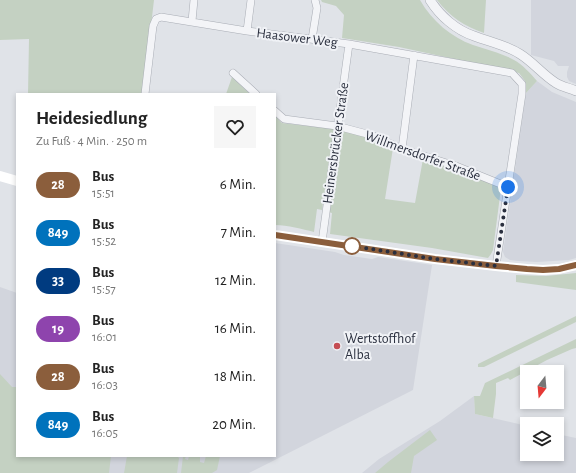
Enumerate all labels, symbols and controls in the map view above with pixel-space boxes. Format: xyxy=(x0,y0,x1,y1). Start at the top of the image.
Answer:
street label: Haasower Weg xyxy=(256,26,338,50)
street label: Heinersbrücker Straße xyxy=(321,82,351,205)
button: heart xyxy=(214,106,256,148)
text: Heidesiedlung xyxy=(36,109,147,128)
street label: Willmersdorfer Straße xyxy=(363,128,482,183)
text: Zu Fuß · 4 Min. · 250 m xyxy=(36,135,147,148)
text: Bus xyxy=(92,169,114,184)
text: 6 Min. xyxy=(220,177,256,192)
your location xyxy=(498,177,518,197)
text: 28 xyxy=(51,178,65,192)
text: 15:51 xyxy=(92,187,115,200)
text: Bus xyxy=(92,217,114,232)
text: 7 Min. xyxy=(221,225,256,240)
text: 849 xyxy=(48,226,68,240)
text: 15:52 xyxy=(92,235,116,248)
unlabelled marker xyxy=(343,237,361,255)
text: Bus xyxy=(92,265,114,280)
text: 12 Min. xyxy=(215,273,256,288)
text: 33 xyxy=(52,274,64,288)
text: 15:57 xyxy=(92,283,116,296)
text: Bus xyxy=(92,313,114,328)
text: 16 Min. xyxy=(215,321,256,336)
text: 19 xyxy=(52,322,64,336)
text: 16:01 xyxy=(92,331,117,344)
place label: Wertstoffhof Alba xyxy=(345,332,416,362)
marker: Wertstoffhof Alba xyxy=(332,341,342,351)
text: Bus xyxy=(92,361,114,376)
north arrow xyxy=(520,365,564,409)
map controls xyxy=(520,365,564,461)
text: 18 Min. xyxy=(215,369,256,384)
text: 28 xyxy=(51,370,65,384)
text: 16:03 xyxy=(92,379,118,392)
text: Bus xyxy=(92,409,114,424)
text: 20 Min. xyxy=(212,417,256,432)
button: layers xyxy=(520,417,564,461)
text: 849 xyxy=(48,418,68,432)
text: 16:05 xyxy=(92,427,118,440)

